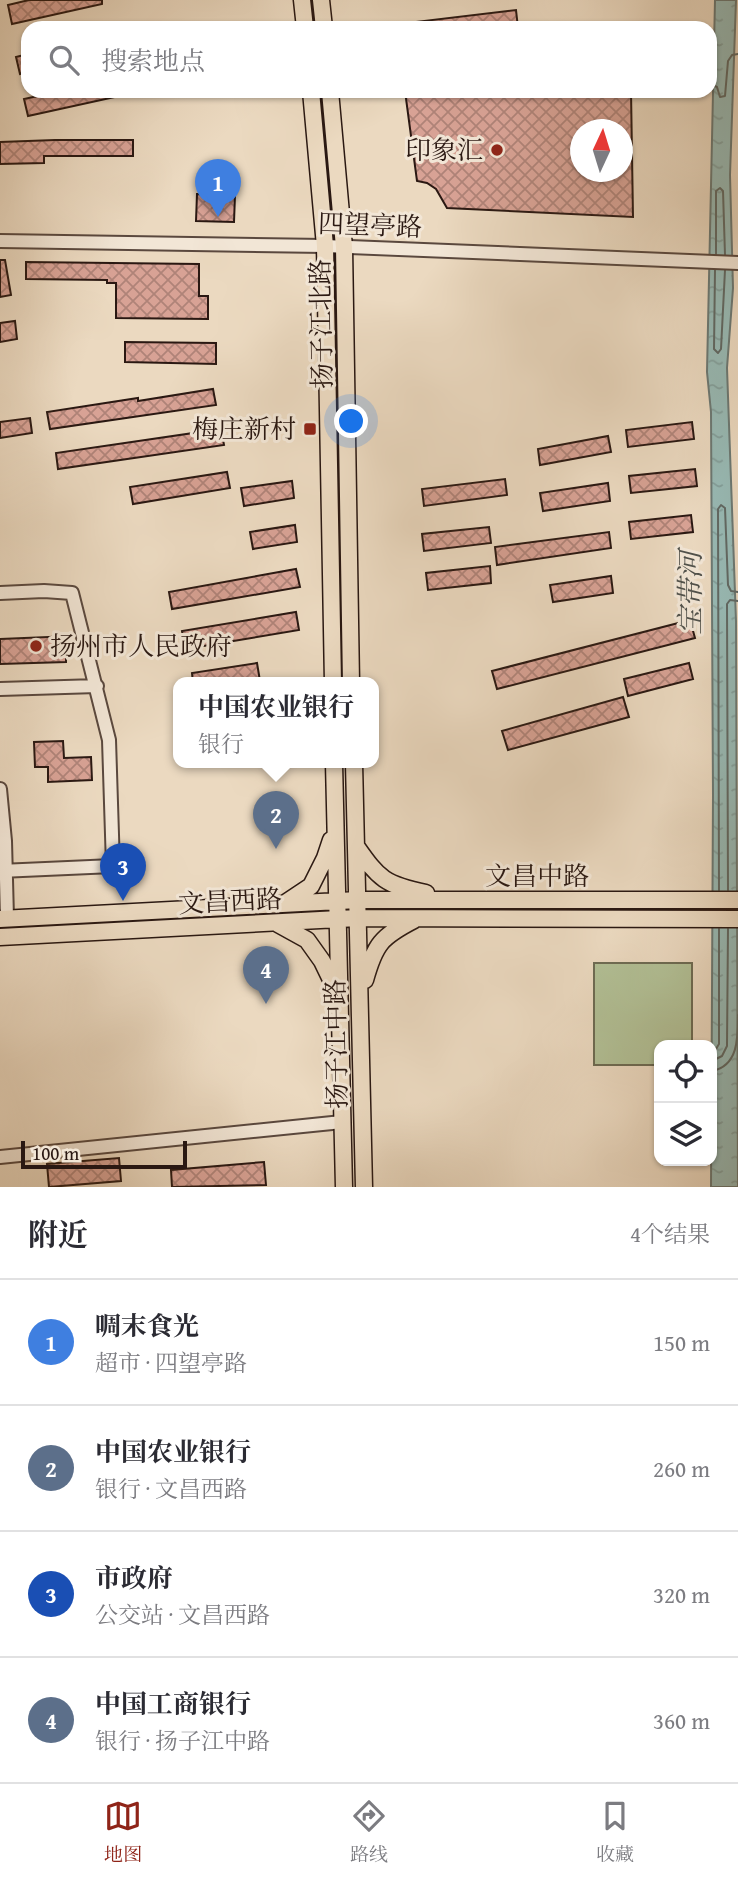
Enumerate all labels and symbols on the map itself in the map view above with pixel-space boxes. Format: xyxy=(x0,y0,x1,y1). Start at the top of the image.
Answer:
north arrow xyxy=(570,119,633,182)
place label: 印象汇 xyxy=(405,130,483,169)
marker: 印象汇 xyxy=(489,142,505,158)
pin: 1 xyxy=(195,159,241,217)
street label: 四望亭路 xyxy=(317,203,423,246)
street label: 扬子江北路 xyxy=(300,259,341,389)
your location xyxy=(334,404,368,438)
place label: 梅庄新村 xyxy=(192,409,296,448)
marker: 梅庄新村 xyxy=(302,421,318,437)
water label: 宝带河 xyxy=(669,546,710,635)
place label: 扬州市人民政府 xyxy=(50,626,232,665)
marker: 扬州市人民政府 xyxy=(28,638,44,654)
pin: 2 xyxy=(253,791,299,849)
pin: 3 xyxy=(100,843,146,901)
street label: 文昌中路 xyxy=(485,856,589,895)
street label: 文昌西路 xyxy=(177,878,283,923)
pin: 4 xyxy=(243,946,289,1004)
street label: 扬子江中路 xyxy=(315,979,356,1109)
scale bar xyxy=(21,1138,187,1170)

